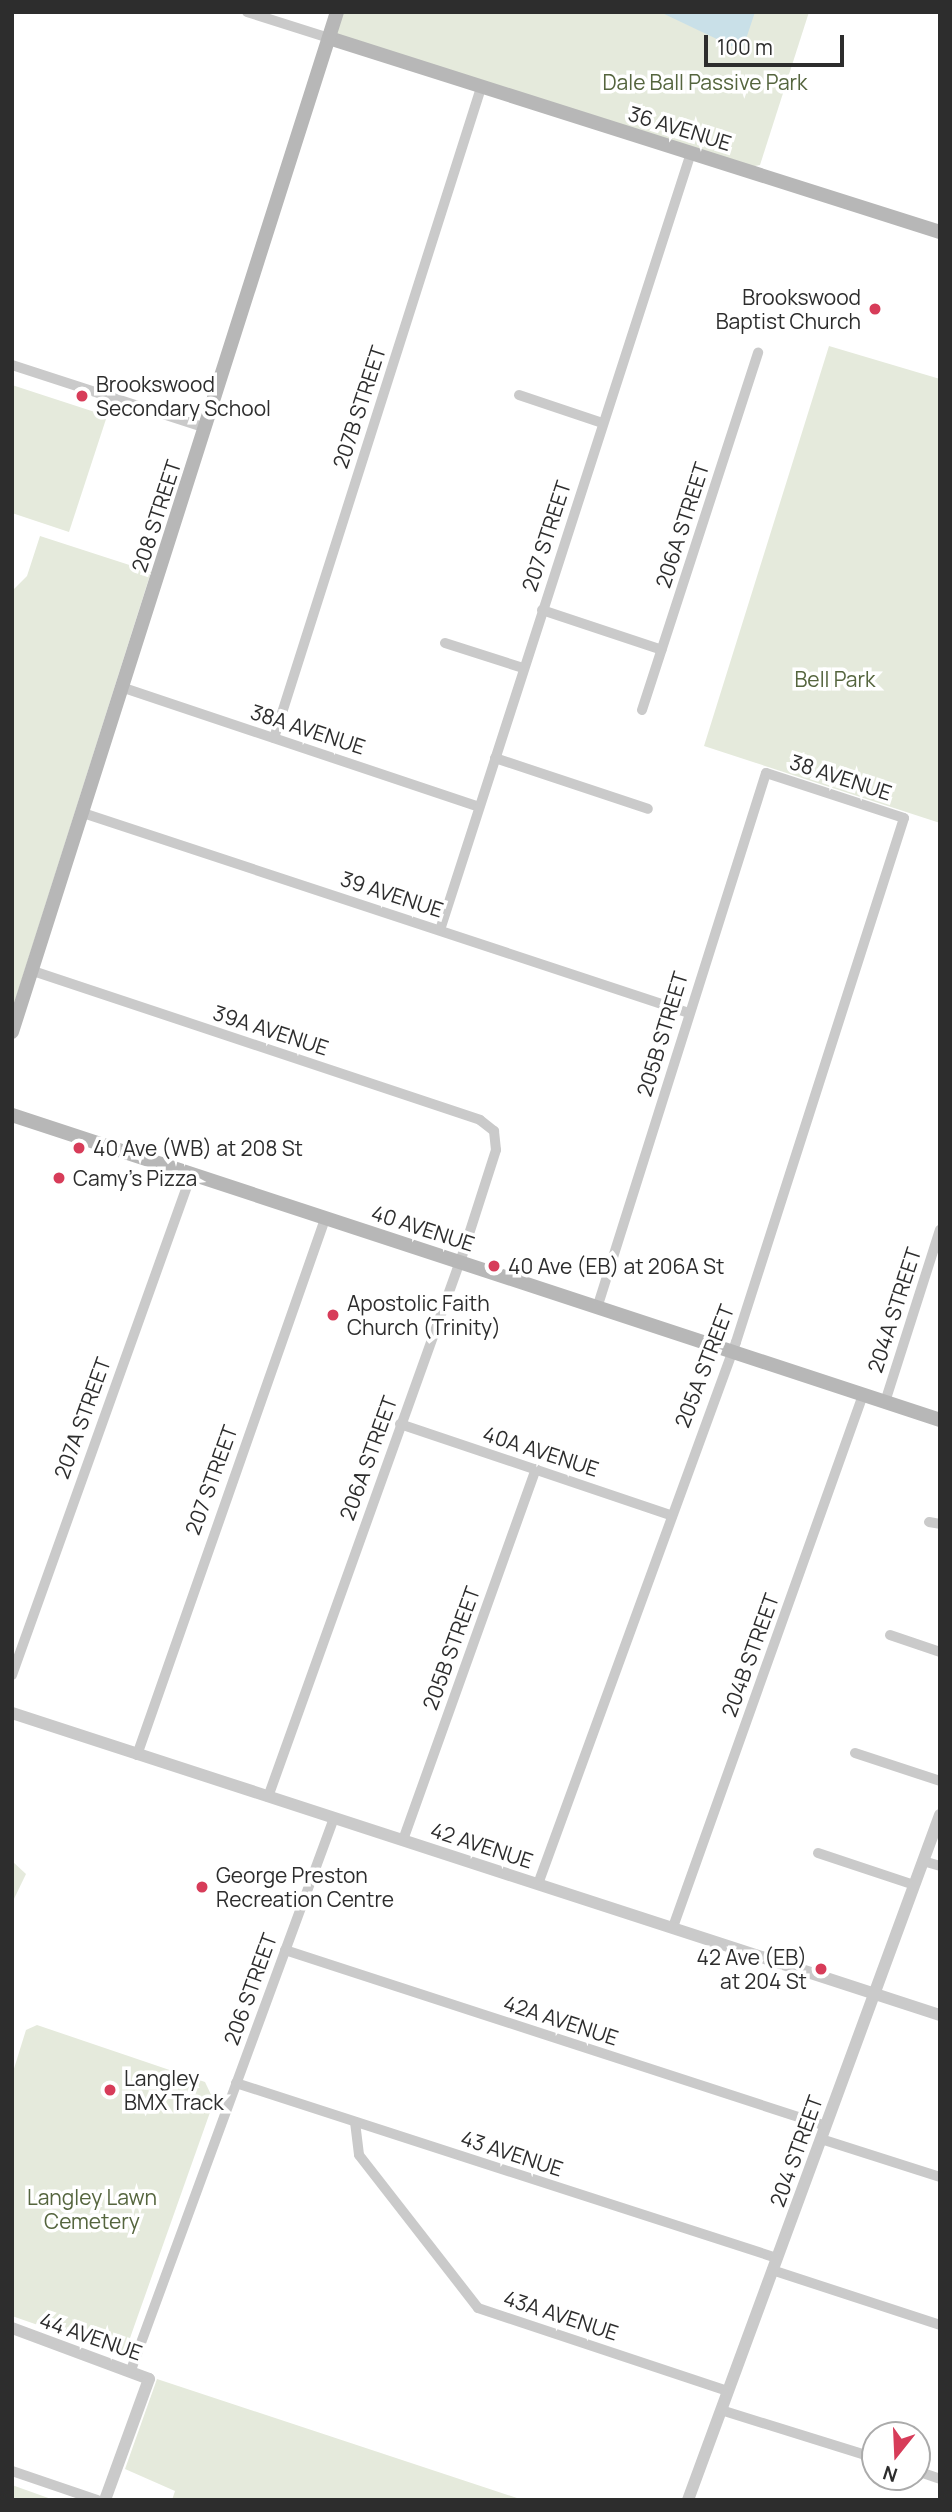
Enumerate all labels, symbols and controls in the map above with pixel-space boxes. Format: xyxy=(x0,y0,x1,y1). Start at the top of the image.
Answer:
scale bar xyxy=(707,21,847,65)
text: 100 m xyxy=(717,33,773,61)
park label: Dale Ball Passive Park xyxy=(602,69,808,95)
street label: 36 AVENUE xyxy=(625,100,735,156)
place label: Brookswood Baptist Church xyxy=(716,284,861,334)
marker: Brookswood Baptist Church xyxy=(867,301,883,317)
street label: 207B STREET xyxy=(327,342,391,472)
place label: Brookswood Secondary School xyxy=(96,371,271,421)
marker: Brookswood Secondary School xyxy=(74,388,90,404)
street label: 208 STREET xyxy=(126,457,186,575)
street label: 206A STREET xyxy=(650,459,714,591)
street label: 207 STREET xyxy=(516,478,576,594)
park label: Bell Park xyxy=(794,666,876,692)
street label: 38A AVENUE xyxy=(248,699,368,759)
street label: 38 AVENUE xyxy=(787,749,895,805)
street label: 39 AVENUE xyxy=(338,866,446,922)
street label: 205B STREET xyxy=(631,969,693,1099)
street label: 39A AVENUE xyxy=(210,1000,332,1060)
place label: 40 Ave (WB) at 208 St xyxy=(93,1135,303,1161)
marker: 40 Ave (WB) at 208 St xyxy=(71,1140,87,1156)
place label: Camy's Pizza xyxy=(73,1165,197,1191)
marker: Camy's Pizza xyxy=(51,1170,67,1186)
street label: 40 AVENUE xyxy=(368,1199,478,1257)
street label: 204A STREET xyxy=(862,1244,926,1376)
place label: 40 Ave (EB) at 206A St xyxy=(508,1253,724,1279)
marker: 40 Ave (EB) at 206A St xyxy=(486,1258,502,1274)
place label: Apostolic Faith Church (Trinity) xyxy=(347,1290,501,1340)
street label: 205A STREET xyxy=(669,1301,739,1431)
marker: Apostolic Faith Church (Trinity) xyxy=(325,1307,341,1323)
street label: 207A STREET xyxy=(48,1354,116,1482)
street label: 206A STREET xyxy=(334,1392,402,1524)
street label: 40A AVENUE xyxy=(480,1420,602,1482)
street label: 207 STREET xyxy=(180,1422,242,1538)
street label: 205B STREET xyxy=(417,1583,485,1713)
street label: 204B STREET xyxy=(716,1590,784,1720)
street label: 42 AVENUE xyxy=(428,1817,536,1873)
place label: George Preston Recreation Centre xyxy=(216,1862,394,1912)
marker: George Preston Recreation Centre xyxy=(194,1879,210,1895)
street label: 206 STREET xyxy=(218,1930,282,2048)
place label: 42 Ave (EB) at 204 St xyxy=(697,1944,807,1994)
marker: 42 Ave (EB) at 204 St xyxy=(813,1961,829,1977)
street label: 42A AVENUE xyxy=(501,1990,621,2050)
place label: Langley BMX Track xyxy=(124,2065,224,2115)
marker: Langley BMX Track xyxy=(102,2082,118,2098)
street label: 204 STREET xyxy=(764,2092,828,2210)
street label: 43 AVENUE xyxy=(458,2125,566,2181)
park label: Langley Lawn Cemetery xyxy=(27,2184,157,2234)
street label: 43A AVENUE xyxy=(500,2285,622,2345)
street label: 44 AVENUE xyxy=(36,2307,146,2365)
north arrow xyxy=(861,2421,931,2491)
text: N xyxy=(880,2460,901,2489)

